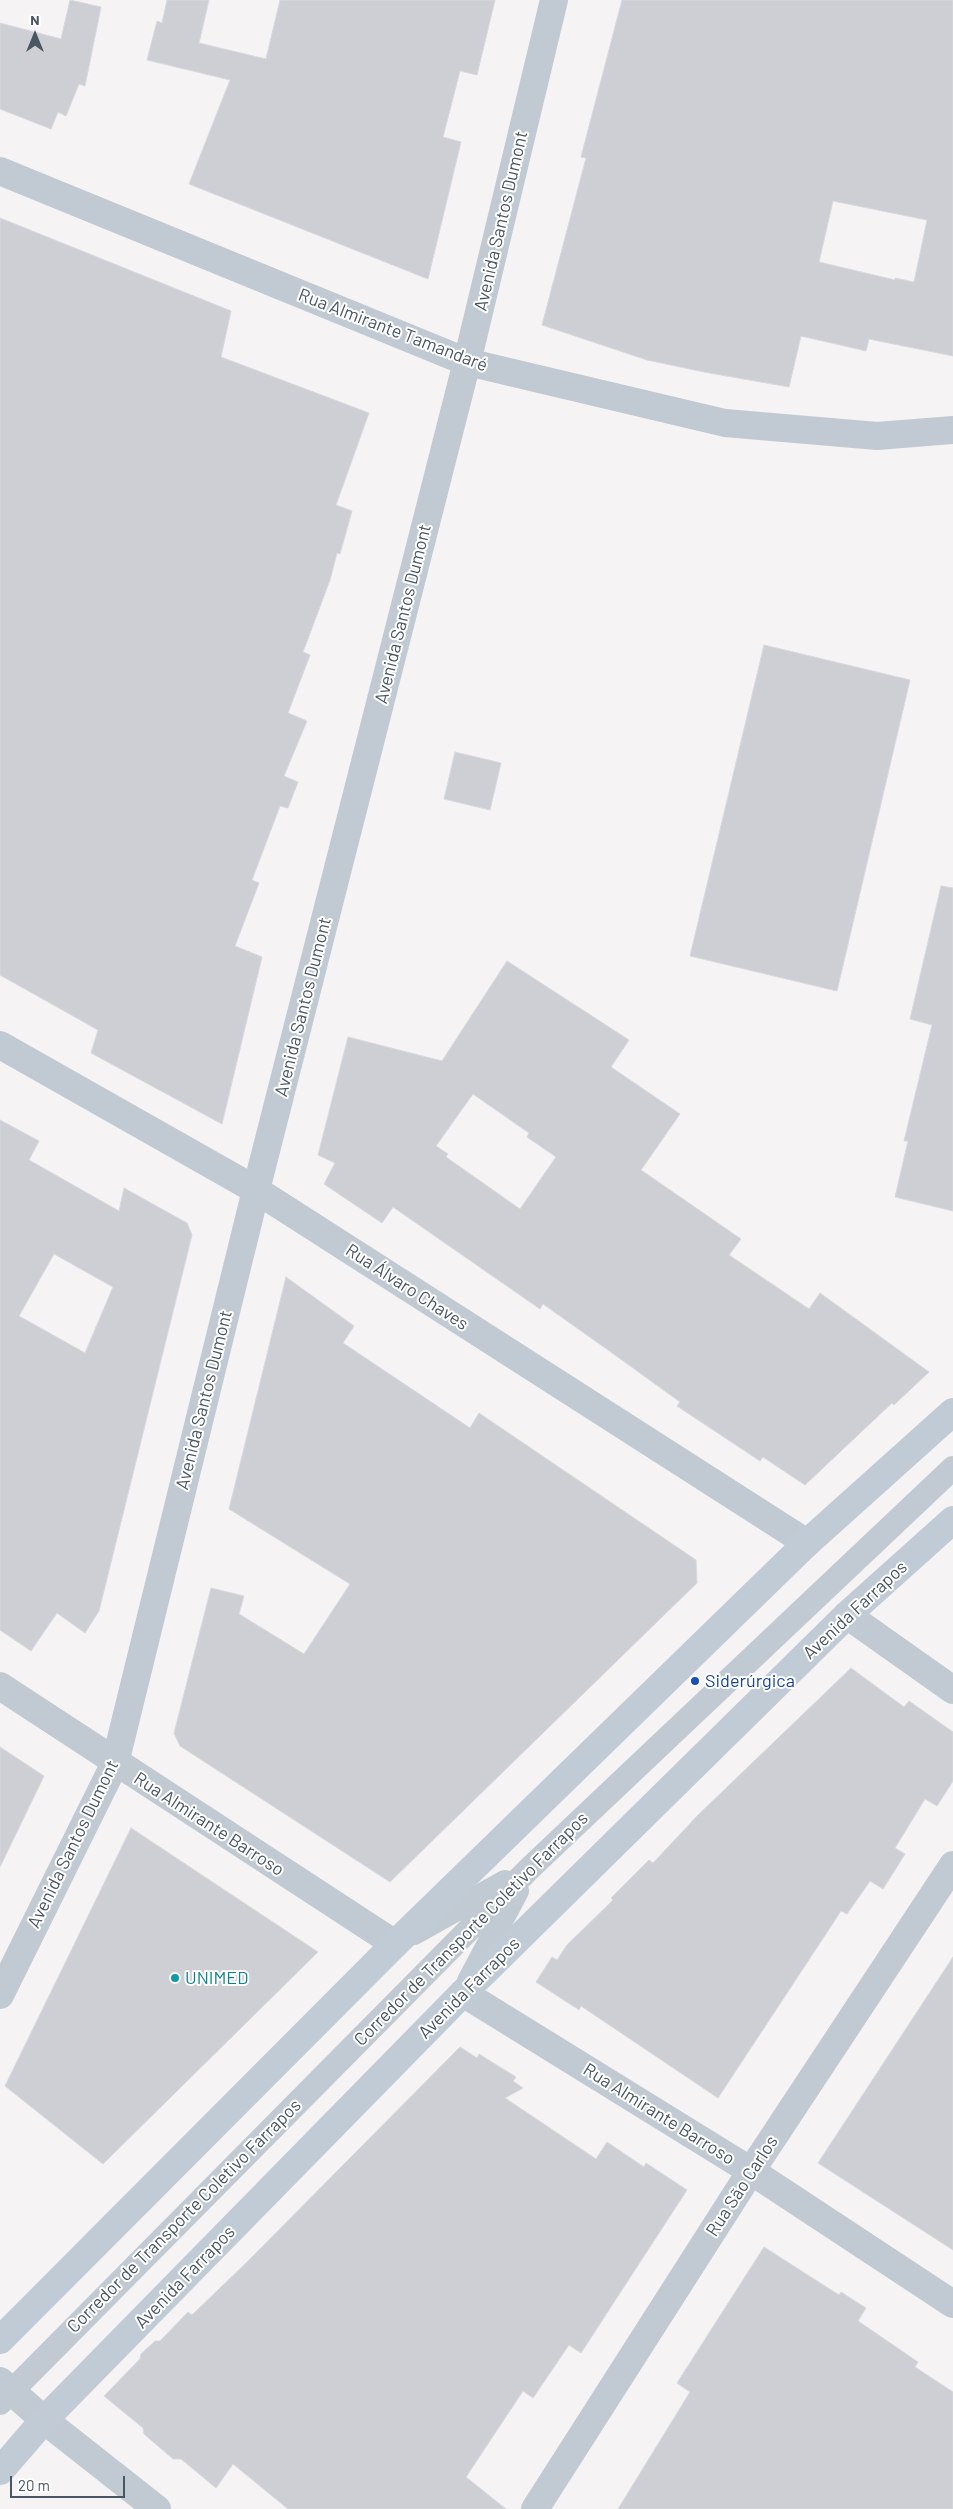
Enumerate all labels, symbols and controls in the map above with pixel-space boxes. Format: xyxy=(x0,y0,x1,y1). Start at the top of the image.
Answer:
north arrow xyxy=(10,10,60,60)
text: N xyxy=(30,11,40,28)
street label: Avenida Santos Dumont xyxy=(470,129,532,313)
street label: Rua Almirante Tamandaré xyxy=(295,284,491,376)
street label: Avenida Santos Dumont xyxy=(370,522,436,706)
street label: Avenida Santos Dumont xyxy=(270,915,336,1099)
street label: Rua Álvaro Chaves xyxy=(342,1239,472,1335)
street label: Avenida Santos Dumont xyxy=(171,1308,237,1492)
street label: Avenida Farrapos xyxy=(798,1556,912,1664)
place label: Siderúrgica xyxy=(705,1670,795,1692)
marker: Siderúrgica xyxy=(689,1675,701,1687)
street label: Avenida Santos Dumont xyxy=(23,1756,123,1932)
street label: Rua Almirante Barroso xyxy=(130,1767,288,1881)
street label: Corredor de Transporte Coletivo Farrapos xyxy=(350,1808,592,2050)
street label: Avenida Farrapos xyxy=(414,1933,524,2043)
place label: UNIMED xyxy=(185,1967,248,1989)
marker: UNIMED xyxy=(169,1972,181,1984)
street label: Rua Almirante Barroso xyxy=(579,2059,739,2169)
street label: Corredor de Transporte Coletivo Farrapos xyxy=(63,2095,305,2337)
street label: Rua São Carlos xyxy=(701,2132,783,2240)
street label: Avenida Farrapos xyxy=(130,2221,240,2333)
scale bar xyxy=(12,2466,128,2498)
text: 20 m xyxy=(18,2476,50,2494)

